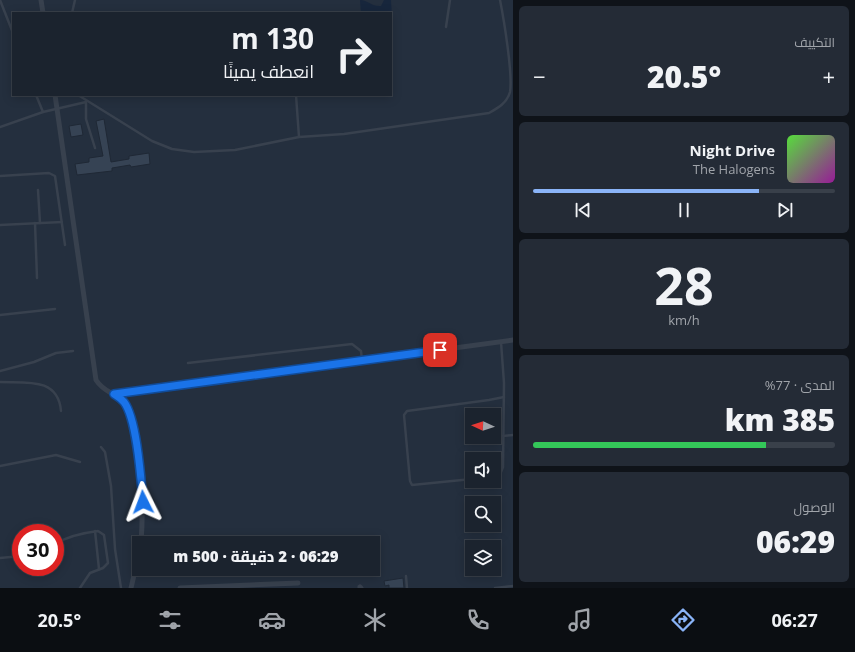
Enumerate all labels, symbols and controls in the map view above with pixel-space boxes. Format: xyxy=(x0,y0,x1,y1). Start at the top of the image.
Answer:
text: 130 m xyxy=(231,19,314,57)
icon: right xyxy=(328,28,380,80)
text: التكييف xyxy=(794,33,835,51)
text: 20.5° xyxy=(647,56,721,97)
text: انعطف يمينًا xyxy=(223,59,314,83)
text: − xyxy=(533,61,546,91)
text: + xyxy=(822,61,835,91)
text: Night Drive xyxy=(690,140,775,160)
text: The Halogens xyxy=(693,160,775,178)
icon: previous xyxy=(572,199,594,221)
icon: pause xyxy=(673,199,695,221)
icon: next xyxy=(774,199,796,221)
text: 28 xyxy=(654,249,714,320)
text: km/h xyxy=(668,311,700,329)
pin xyxy=(423,333,457,367)
icon: arrive xyxy=(429,339,451,361)
text: المدى · 77% xyxy=(765,376,835,394)
text: 385 km xyxy=(725,399,835,440)
north arrow xyxy=(465,408,501,444)
map controls xyxy=(465,408,501,576)
button: sound xyxy=(465,452,501,488)
position arrow xyxy=(122,481,164,523)
button: search xyxy=(465,496,501,532)
text: الوصول xyxy=(794,498,835,516)
text: 06:29 xyxy=(756,521,835,562)
speed limit sign: 30 xyxy=(12,524,64,576)
button: layers xyxy=(465,540,501,576)
text: 06:29 · 2 دقيقة · 500 m xyxy=(173,546,339,566)
icon: filters xyxy=(156,606,184,634)
icon: car xyxy=(258,606,286,634)
icon: climate xyxy=(361,606,389,634)
icon: phone xyxy=(464,606,492,634)
icon: music xyxy=(566,606,594,634)
icon: directions xyxy=(669,606,697,634)
text: 20.5° xyxy=(37,608,81,632)
text: 06:27 xyxy=(771,608,818,632)

